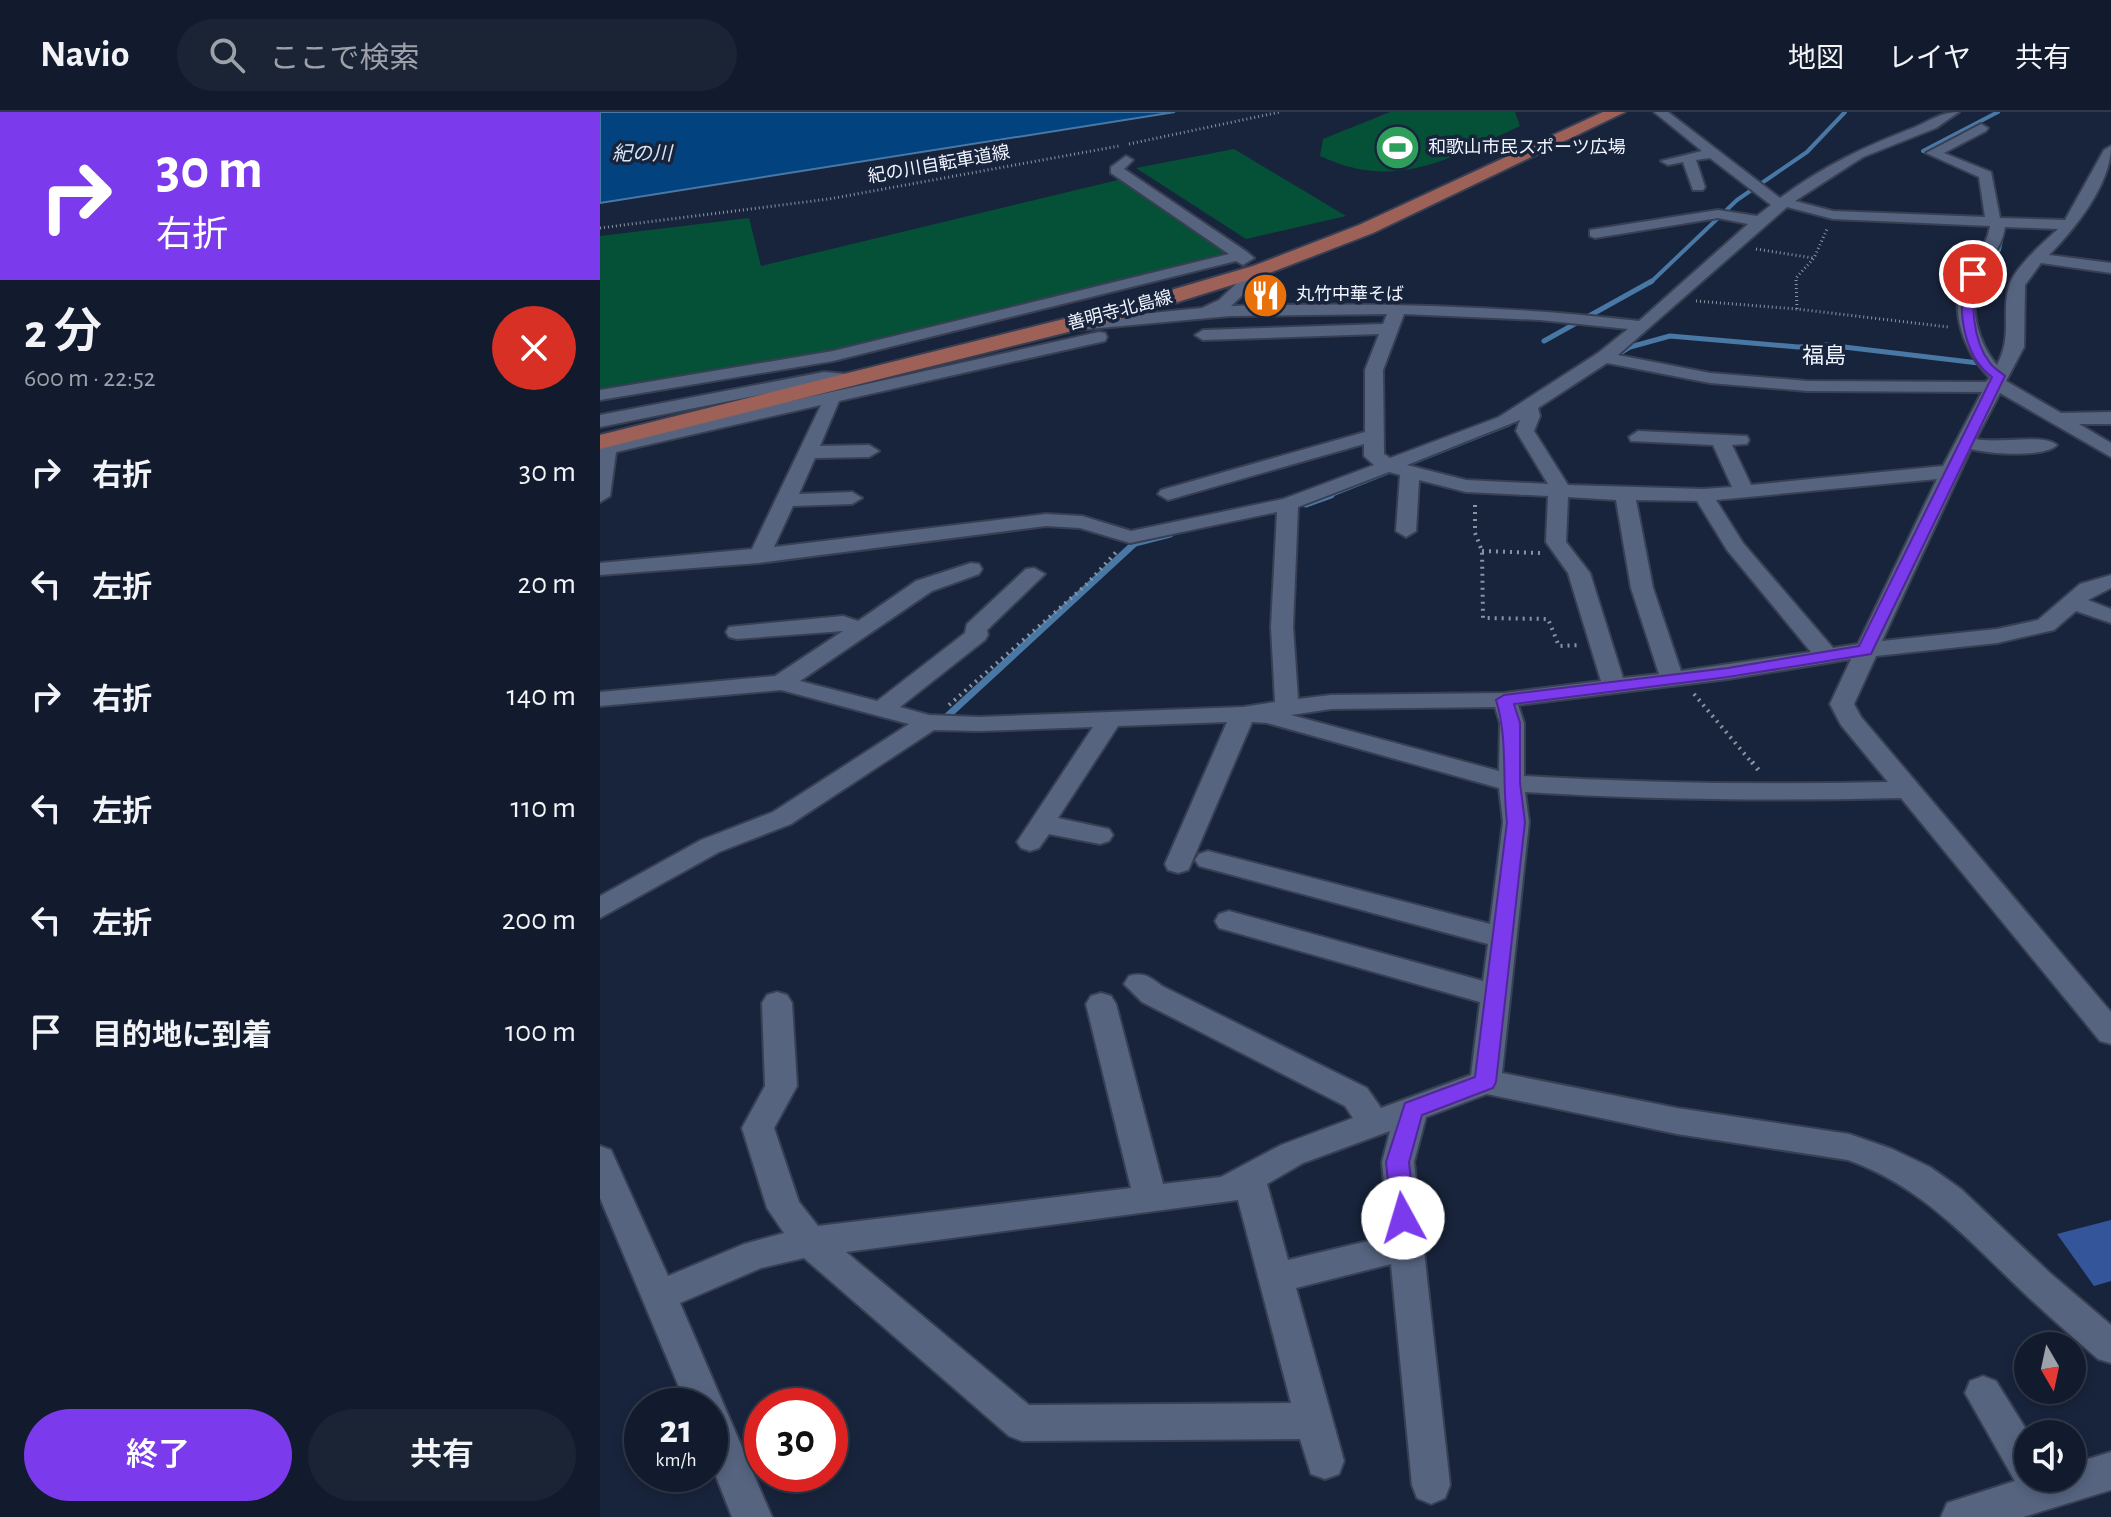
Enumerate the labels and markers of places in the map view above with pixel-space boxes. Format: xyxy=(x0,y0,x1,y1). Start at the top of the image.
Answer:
sports icon: 和歌山市民スポーツ広場 xyxy=(1373,124,1421,172)
place label: 和歌山市民スポーツ広場 xyxy=(1428,137,1626,157)
pin xyxy=(1939,240,2007,308)
restaurant icon: 丸竹中華そば xyxy=(1241,271,1289,319)
place label: 丸竹中華そば xyxy=(1296,284,1404,304)

